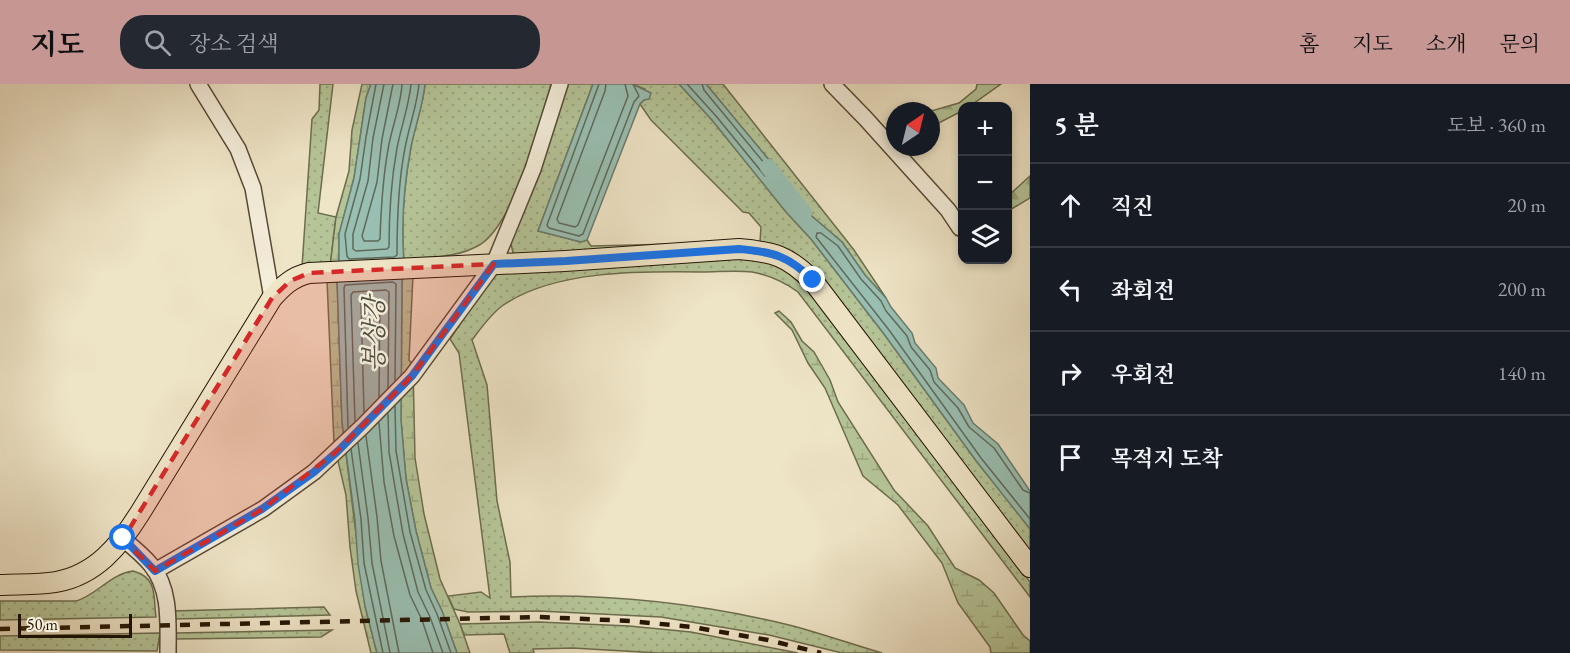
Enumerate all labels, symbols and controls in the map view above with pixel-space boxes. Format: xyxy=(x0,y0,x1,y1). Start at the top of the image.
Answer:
search box xyxy=(120,15,540,69)
text: 지도 xyxy=(30,26,84,62)
icon: search xyxy=(141,26,174,59)
text: 장소 검색 xyxy=(189,29,279,58)
text: 홈 xyxy=(1299,30,1319,57)
text: 지도 xyxy=(1352,30,1393,57)
text: 소개 xyxy=(1426,30,1466,57)
text: 문의 xyxy=(1499,30,1540,57)
north arrow xyxy=(886,102,940,156)
map controls xyxy=(958,102,1012,264)
button: + xyxy=(958,102,1012,156)
text: 5 분 xyxy=(1054,108,1099,142)
text: 도보 · 360 m xyxy=(1447,112,1546,138)
button: − xyxy=(958,156,1012,210)
icon: ahead xyxy=(1054,189,1087,222)
text: 직진 xyxy=(1111,192,1154,221)
text: 20 m xyxy=(1507,192,1546,218)
button: layers xyxy=(958,210,1012,264)
route end xyxy=(799,266,825,292)
icon: left xyxy=(1054,273,1087,306)
text: 좌회전 xyxy=(1111,276,1175,305)
text: 200 m xyxy=(1498,276,1546,302)
water label: 봉상강 xyxy=(357,292,391,372)
icon: right xyxy=(1054,357,1087,390)
text: 우회전 xyxy=(1111,360,1175,389)
text: 140 m xyxy=(1498,360,1546,386)
icon: arrive xyxy=(1054,441,1087,474)
text: 목적지 도착 xyxy=(1111,444,1222,473)
route start xyxy=(109,524,135,550)
scale bar xyxy=(18,611,132,638)
text: 50 m xyxy=(27,614,58,635)

